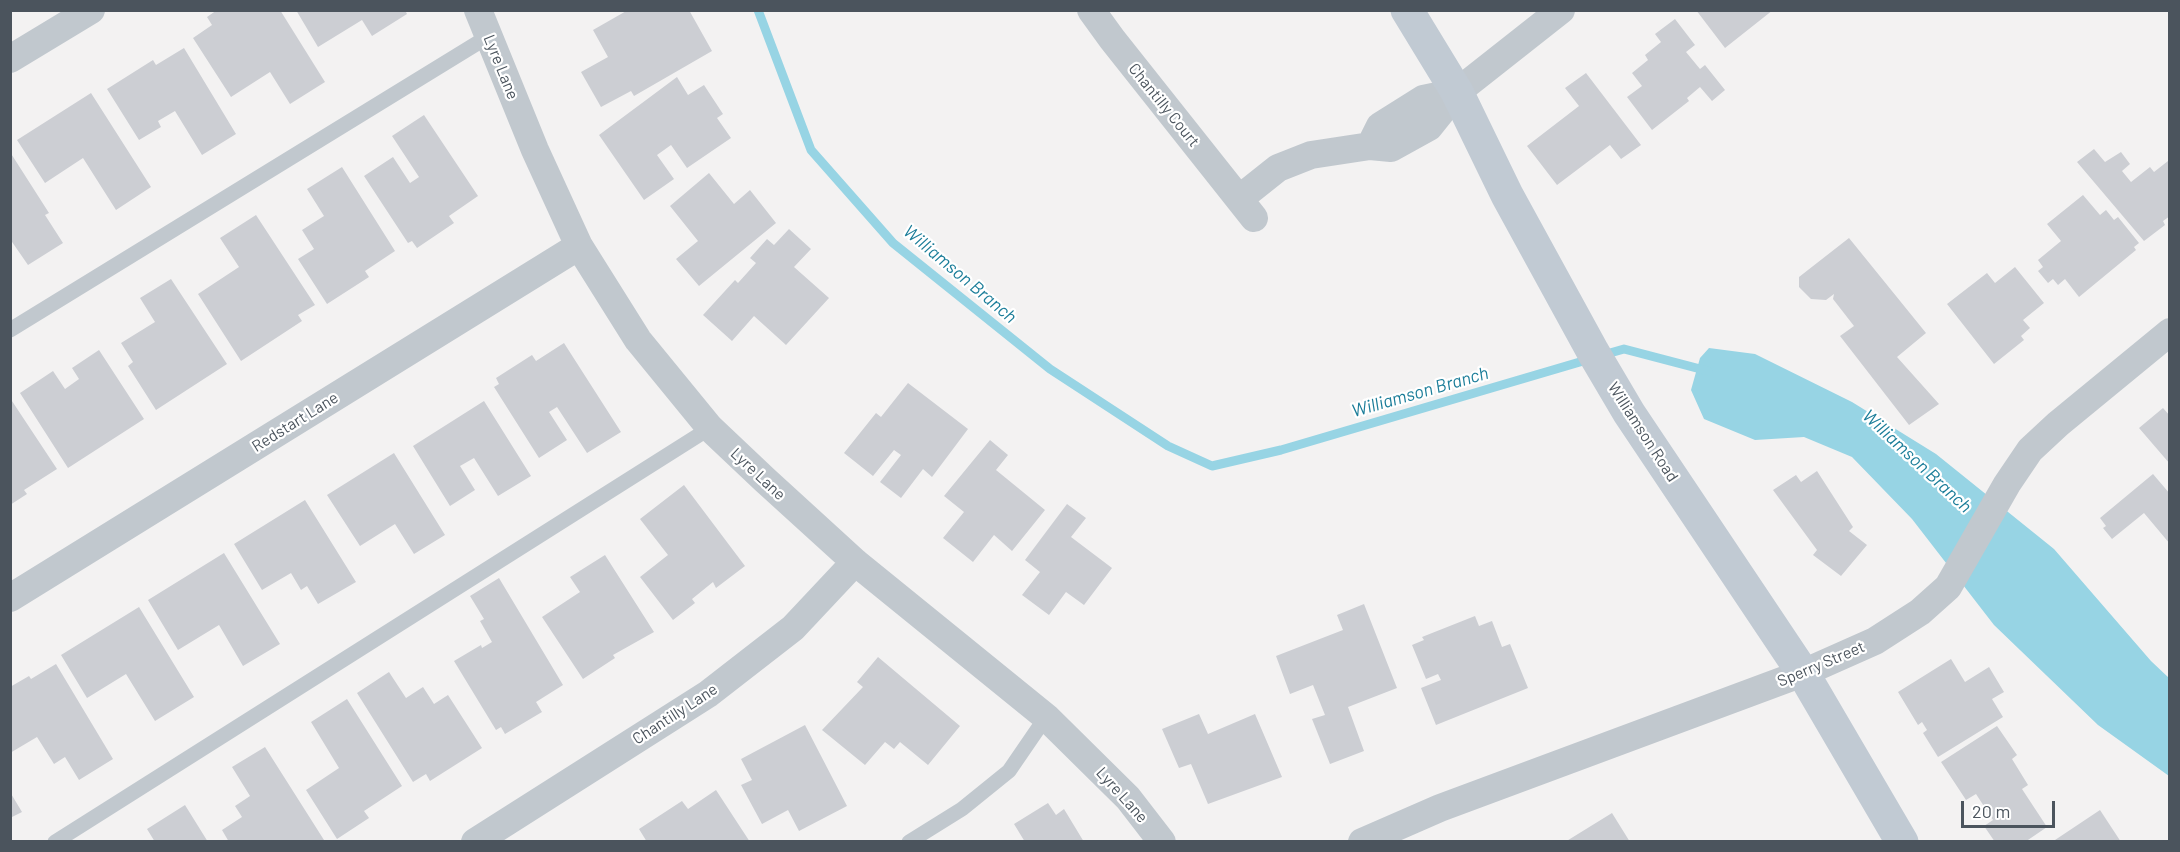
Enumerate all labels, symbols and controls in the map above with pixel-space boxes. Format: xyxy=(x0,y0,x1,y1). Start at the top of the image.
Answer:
street label: Lyre Lane xyxy=(479,32,523,102)
street label: Chantilly Court xyxy=(1124,59,1204,151)
water label: Williamson Branch xyxy=(899,220,1021,328)
water label: Williamson Branch xyxy=(1349,362,1491,422)
street label: Williamson Road xyxy=(1604,379,1682,485)
street label: Redstart Lane xyxy=(248,388,342,456)
water label: Williamson Branch xyxy=(1858,405,1976,517)
street label: Lyre Lane xyxy=(727,444,789,504)
street label: Sperry Street xyxy=(1774,637,1868,691)
street label: Chantilly Lane xyxy=(629,679,721,749)
street label: Lyre Lane xyxy=(1092,763,1152,827)
scale bar xyxy=(1964,789,2058,827)
text: 20 m xyxy=(1972,800,2010,822)

